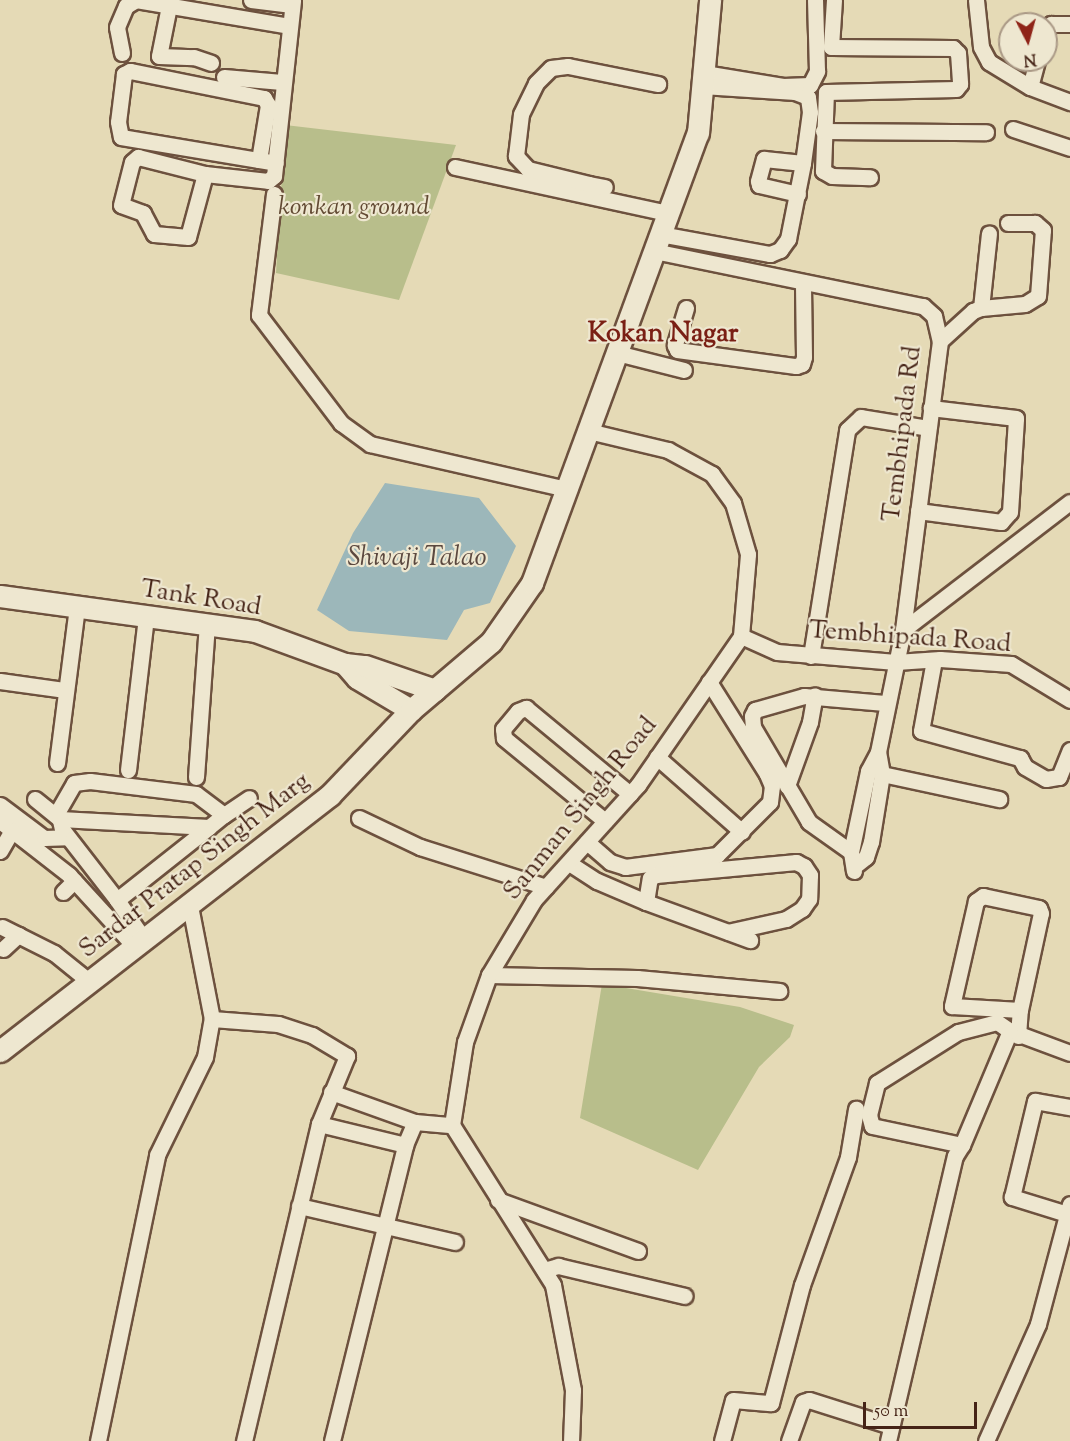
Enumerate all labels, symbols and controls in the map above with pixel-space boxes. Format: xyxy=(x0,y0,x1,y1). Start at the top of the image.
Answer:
north arrow xyxy=(998,12,1058,72)
text: N xyxy=(1022,46,1037,71)
park label: konkan ground xyxy=(278,192,430,224)
district label: Kokan Nagar xyxy=(588,319,738,351)
street label: Tembhipada Rd xyxy=(877,344,929,524)
water label: Shivaji Talao xyxy=(347,543,487,575)
street label: Tank Road xyxy=(139,574,263,624)
street label: Tembhipada Road xyxy=(808,615,1012,661)
street label: Sanman Singh Road xyxy=(497,711,665,907)
street label: Sardar Pratap Singh Marg xyxy=(73,766,317,966)
scale bar xyxy=(866,1390,980,1428)
text: 50 m xyxy=(874,1399,908,1425)

